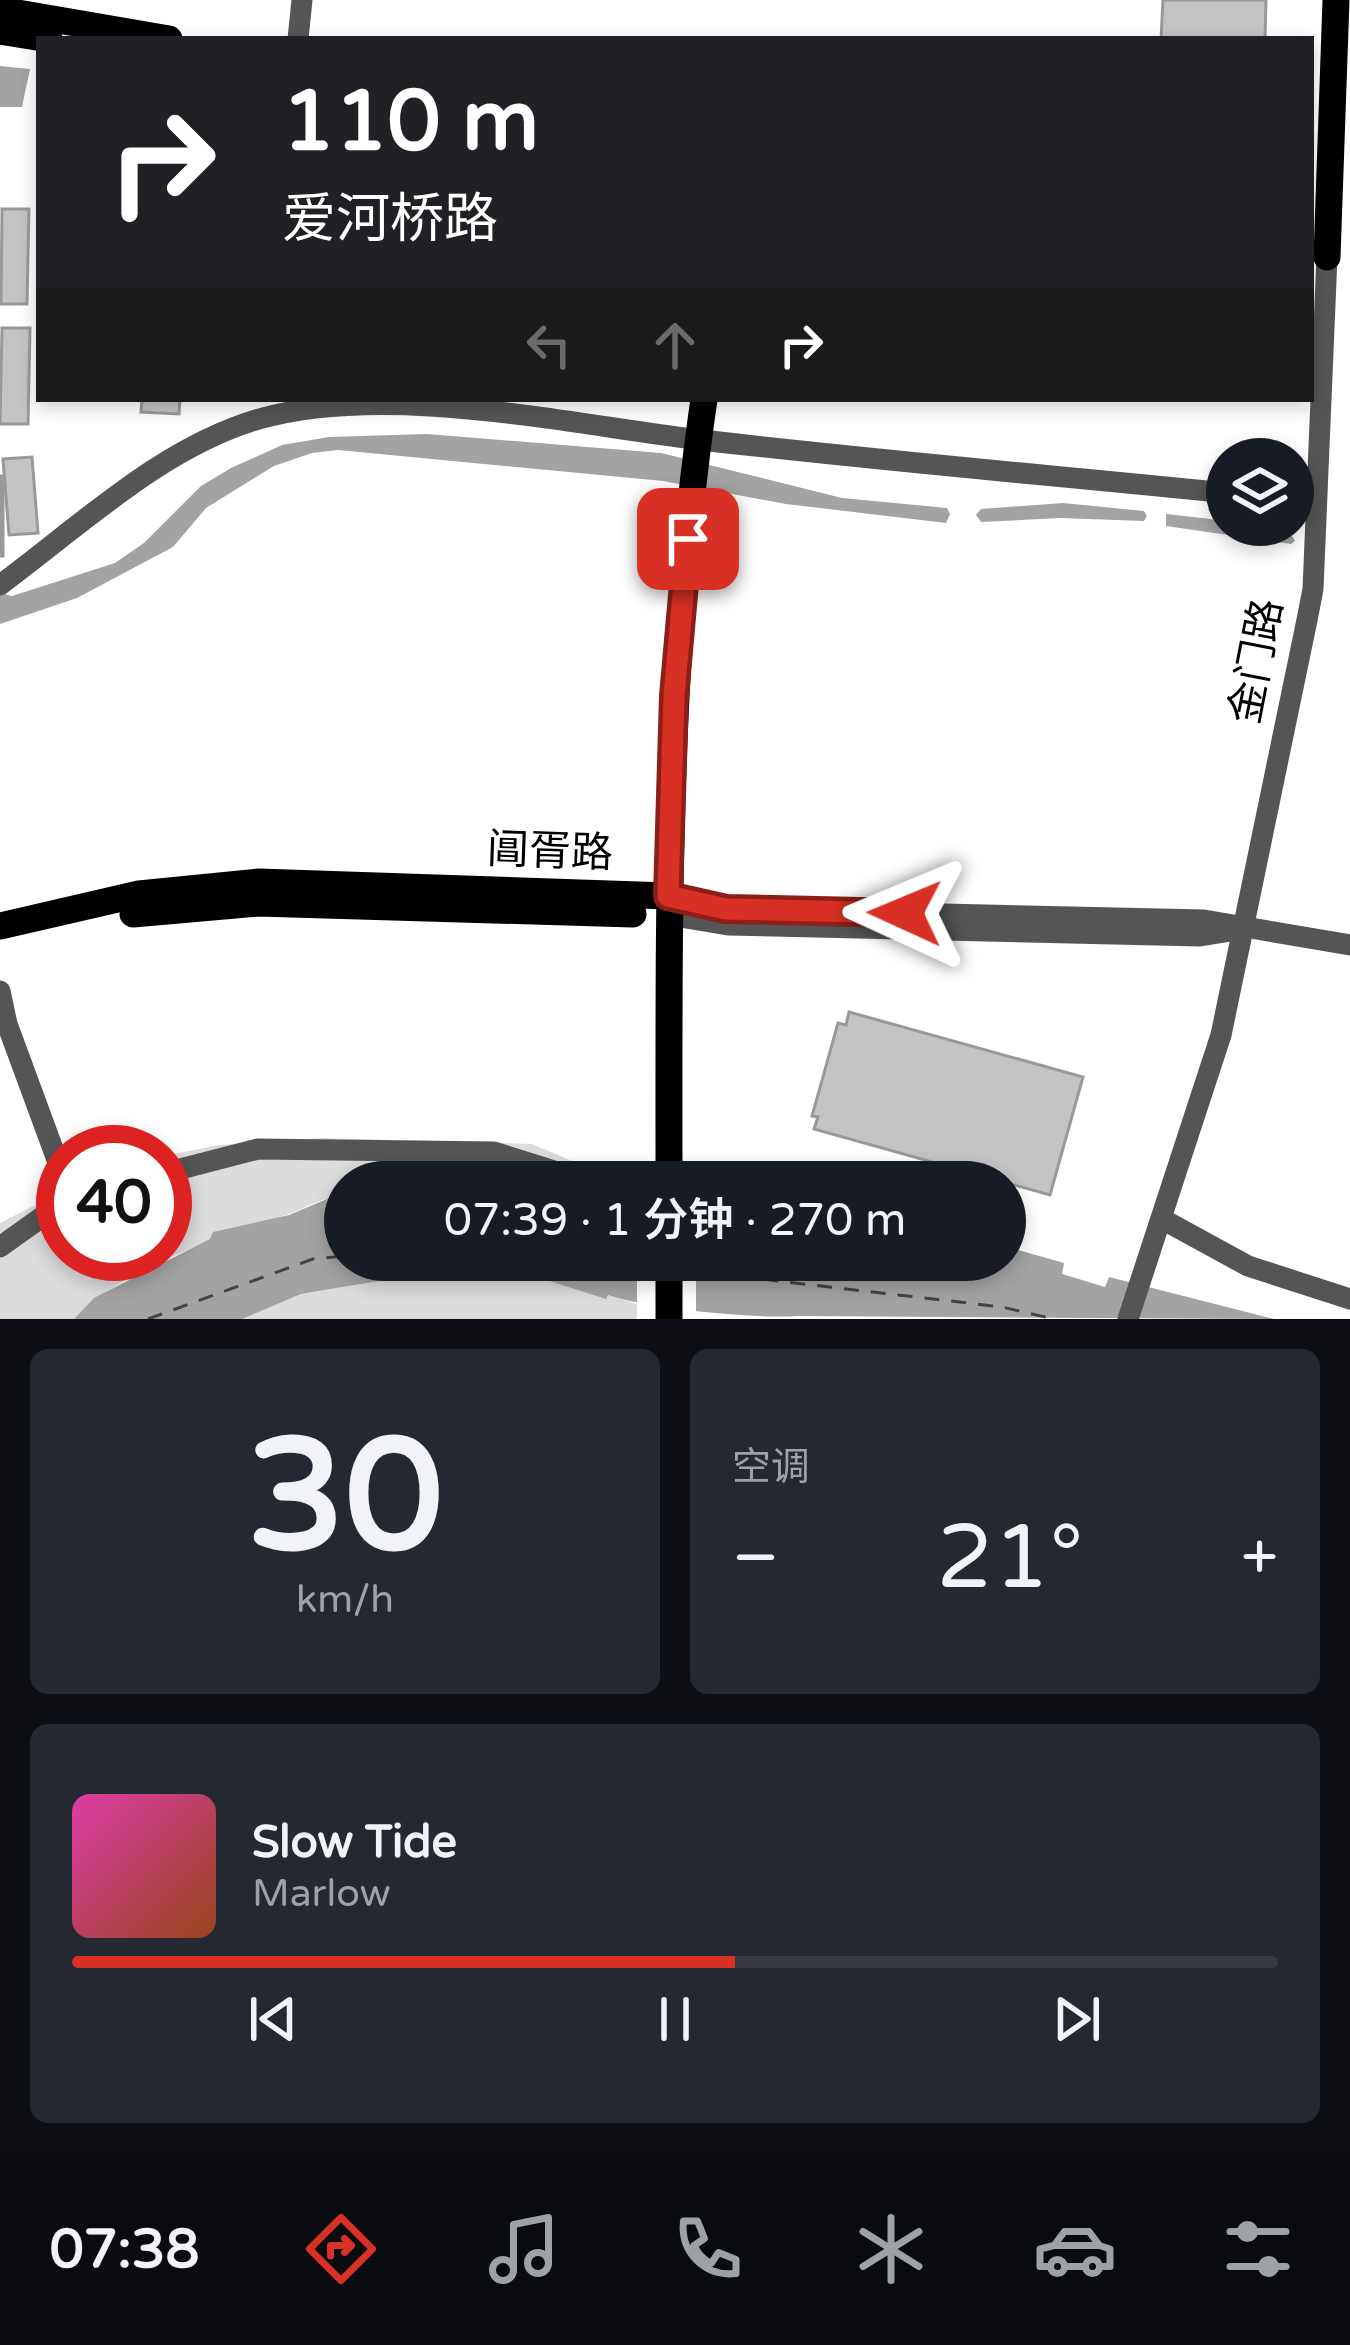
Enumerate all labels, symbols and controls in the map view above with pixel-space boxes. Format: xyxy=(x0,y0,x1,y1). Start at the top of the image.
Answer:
text: 110 m xyxy=(282,72,539,173)
icon: right xyxy=(84,84,240,240)
text: 爱河桥路 xyxy=(282,187,498,252)
icon: left xyxy=(516,312,582,378)
icon: ahead xyxy=(642,312,708,378)
icon: right xyxy=(768,312,834,378)
map controls xyxy=(1206,438,1314,546)
button: layers xyxy=(1206,438,1314,546)
pin xyxy=(637,488,739,590)
icon: arrive xyxy=(655,506,721,572)
street label: 金门路 xyxy=(1219,595,1294,728)
street label: 阊胥路 xyxy=(486,824,614,879)
position arrow xyxy=(842,850,968,976)
speed limit sign: 40 xyxy=(36,1125,192,1281)
text: 07:39 · 1 分钟 · 270 m xyxy=(444,1194,906,1248)
text: 30 xyxy=(247,1404,443,1592)
text: 空调 xyxy=(732,1444,810,1491)
text: 21° xyxy=(936,1504,1083,1613)
text: − xyxy=(732,1518,779,1598)
text: + xyxy=(1241,1518,1278,1598)
text: km/h xyxy=(296,1576,394,1623)
text: Slow Tide xyxy=(252,1816,457,1870)
text: Marlow xyxy=(252,1870,391,1917)
icon: previous xyxy=(240,1986,306,2052)
icon: pause xyxy=(642,1986,708,2052)
icon: next xyxy=(1044,1986,1110,2052)
icon: directions xyxy=(299,2207,383,2291)
icon: music xyxy=(482,2207,566,2291)
icon: phone xyxy=(666,2207,750,2291)
icon: climate xyxy=(849,2207,933,2291)
icon: car xyxy=(1033,2207,1117,2291)
icon: filters xyxy=(1216,2207,1300,2291)
text: 07:38 xyxy=(50,2217,199,2282)

